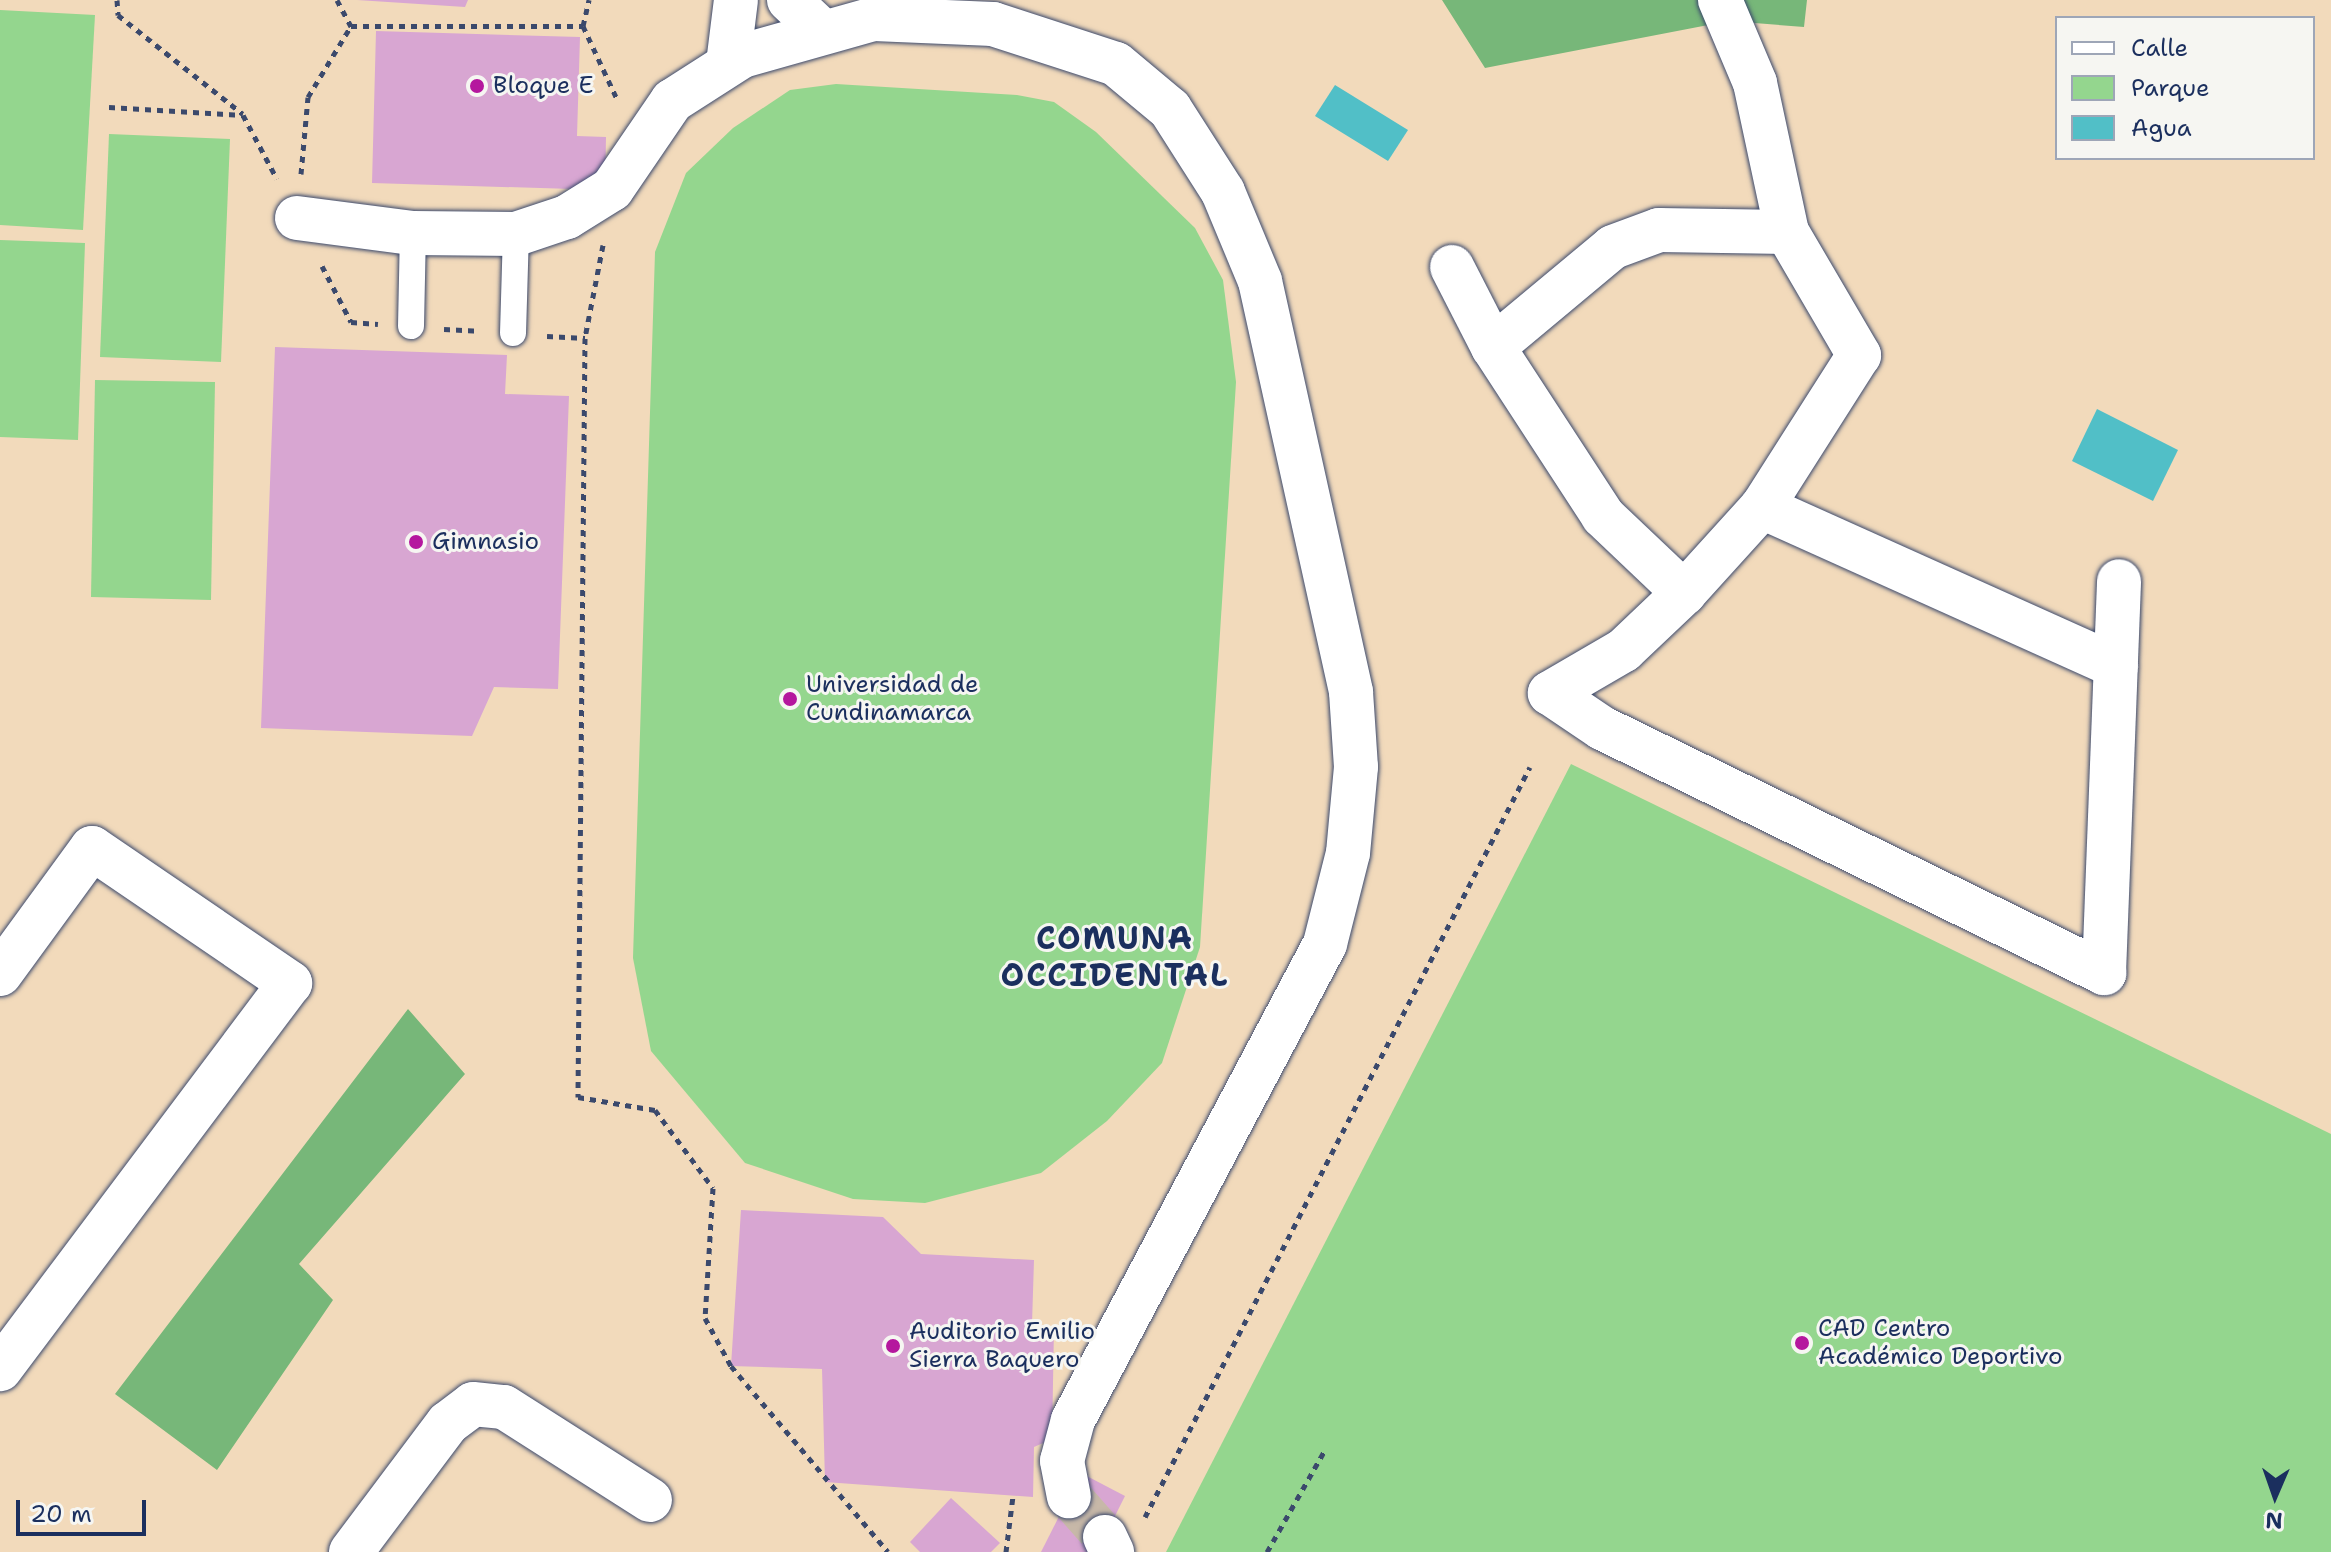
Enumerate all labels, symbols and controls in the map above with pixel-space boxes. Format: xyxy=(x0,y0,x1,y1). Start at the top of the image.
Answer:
legend xyxy=(2055,16,2315,160)
text: Calle xyxy=(2131,32,2188,64)
place label: Bloque E xyxy=(493,72,594,100)
text: Parque xyxy=(2131,72,2210,104)
marker: Bloque E xyxy=(468,77,486,95)
text: Agua xyxy=(2131,112,2192,144)
place label: Gimnasio xyxy=(432,528,539,556)
marker: Gimnasio xyxy=(407,533,425,551)
place label: Universidad de Cundinamarca xyxy=(806,671,979,727)
marker: Universidad de Cundinamarca xyxy=(781,690,799,708)
district label: COMUNA OCCIDENTAL xyxy=(1000,920,1230,995)
place label: CAD Centro Académico Deportivo xyxy=(1818,1315,2062,1371)
place label: Auditorio Emilio Sierra Baquero xyxy=(909,1318,1095,1374)
marker: CAD Centro Académico Deportivo xyxy=(1793,1334,1811,1352)
marker: Auditorio Emilio Sierra Baquero xyxy=(884,1337,902,1355)
north arrow xyxy=(2235,1456,2315,1536)
scale bar xyxy=(20,1484,150,1534)
text: 20 m xyxy=(30,1498,92,1530)
text: N xyxy=(2265,1506,2283,1535)

